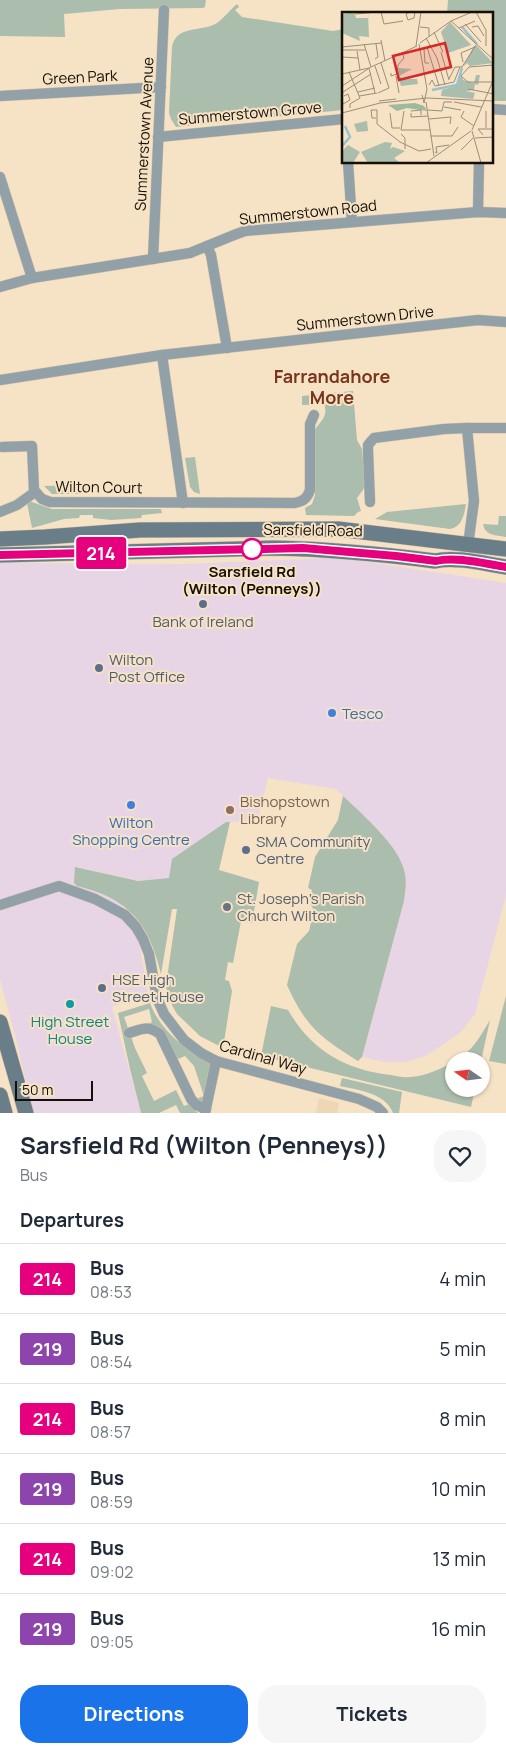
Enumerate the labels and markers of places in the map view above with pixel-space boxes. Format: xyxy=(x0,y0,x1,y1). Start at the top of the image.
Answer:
marker: Sarsfield Rd (Wilton (Penneys)) xyxy=(241,538,263,560)
place label: Sarsfield Rd (Wilton (Penneys)) xyxy=(182,561,322,599)
marker: Bank of Ireland xyxy=(197,598,209,610)
place label: Bank of Ireland xyxy=(152,611,254,632)
place label: Wilton Post Office xyxy=(109,649,185,687)
marker: Wilton Post Office xyxy=(93,662,105,674)
place label: Tesco xyxy=(342,703,383,724)
marker: Tesco xyxy=(326,707,338,719)
place label: Bishopstown Library xyxy=(240,791,330,829)
marker: Wilton Shopping Centre xyxy=(125,799,137,811)
marker: Bishopstown Library xyxy=(224,804,236,816)
place label: Wilton Shopping Centre xyxy=(72,812,190,850)
place label: SMA Community Centre xyxy=(256,831,371,869)
marker: SMA Community Centre xyxy=(240,844,252,856)
place label: St. Joseph's Parish Church Wilton xyxy=(237,888,365,926)
marker: St. Joseph's Parish Church Wilton xyxy=(221,901,233,913)
place label: HSE High Street House xyxy=(112,969,204,1007)
marker: HSE High Street House xyxy=(96,982,108,994)
marker: High Street House xyxy=(64,998,76,1010)
place label: High Street House xyxy=(31,1011,109,1049)

